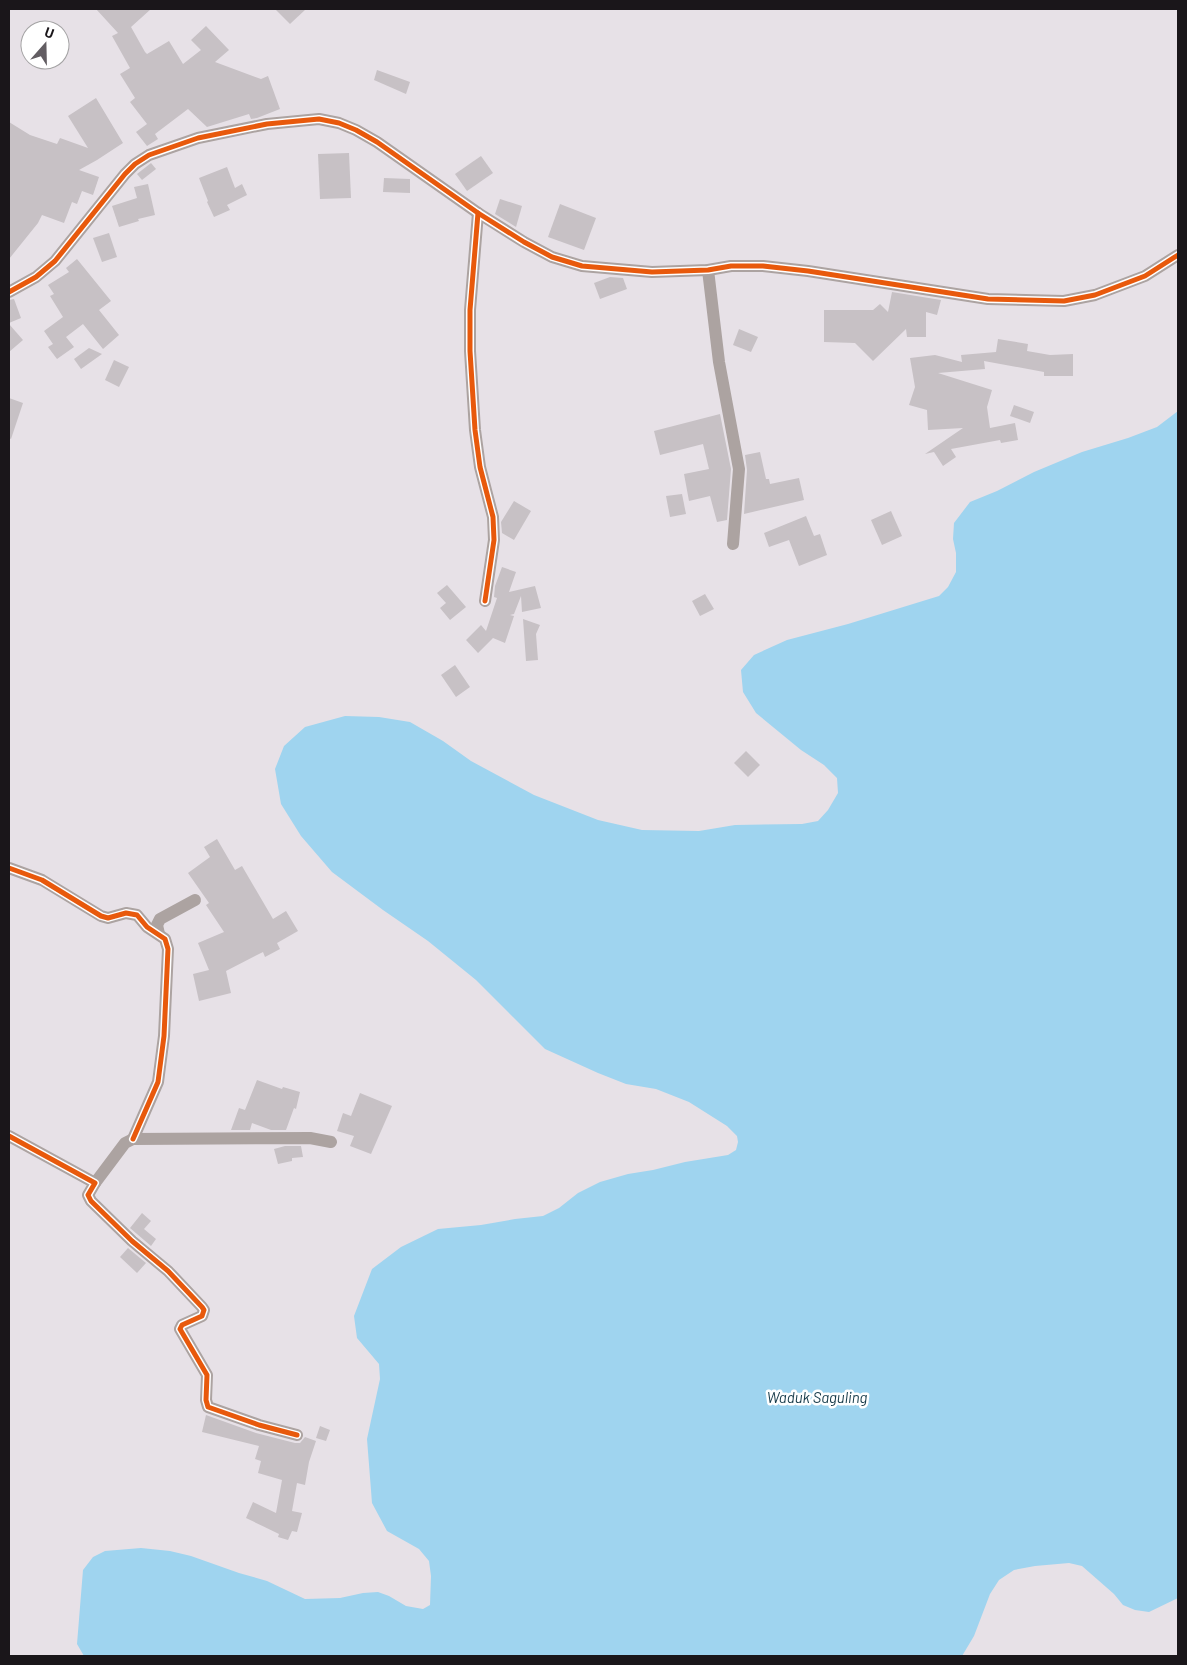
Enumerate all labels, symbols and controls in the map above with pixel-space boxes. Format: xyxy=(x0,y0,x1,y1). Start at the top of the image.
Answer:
north arrow xyxy=(20,20,70,70)
text: U xyxy=(43,23,57,42)
water label: Waduk Saguling xyxy=(767,1388,868,1406)

